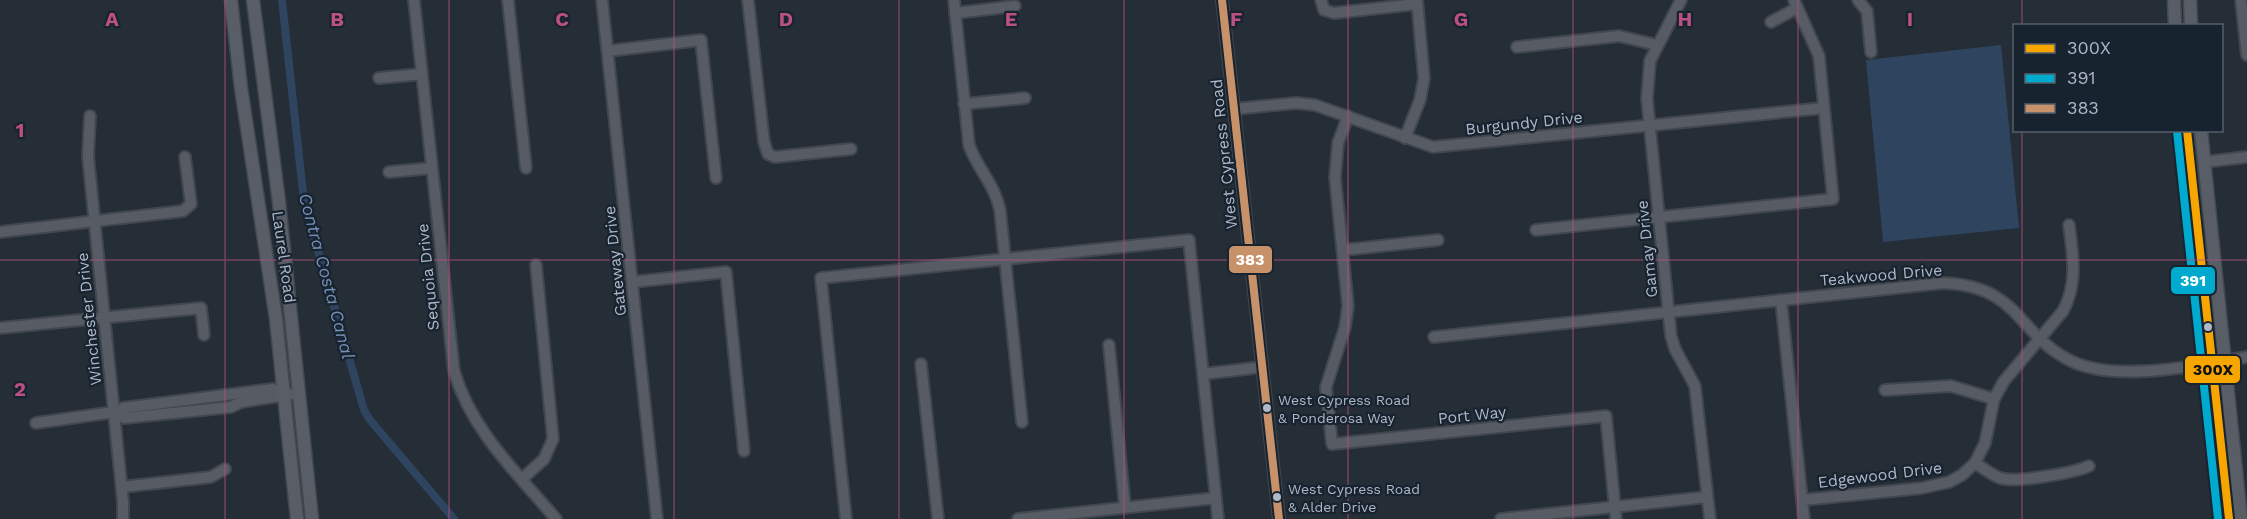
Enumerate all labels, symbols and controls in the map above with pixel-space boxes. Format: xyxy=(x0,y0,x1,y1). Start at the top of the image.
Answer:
text: A xyxy=(105,7,119,31)
text: B xyxy=(330,7,344,31)
text: C xyxy=(555,7,569,31)
text: D xyxy=(779,7,793,31)
text: E xyxy=(1005,7,1017,31)
text: F xyxy=(1230,7,1242,31)
text: G xyxy=(1454,7,1468,31)
text: H xyxy=(1678,7,1692,31)
text: I xyxy=(1907,7,1913,31)
legend xyxy=(2013,24,2223,132)
text: 300X xyxy=(2067,37,2111,58)
text: 391 xyxy=(2067,67,2096,88)
street label: West Cypress Road xyxy=(1207,78,1241,230)
text: 383 xyxy=(2067,97,2099,118)
street label: Burgundy Drive xyxy=(1464,107,1584,139)
text: 1 xyxy=(16,118,24,142)
water label: Contra Costa Canal xyxy=(295,191,359,361)
street label: Gamay Drive xyxy=(1632,199,1662,299)
street label: Gateway Drive xyxy=(600,205,630,317)
street label: Laurel Road xyxy=(268,210,300,304)
street label: Sequoia Drive xyxy=(413,223,443,331)
line badge: 383 xyxy=(1228,245,1273,274)
text: 383 xyxy=(1236,250,1264,269)
street label: Winchester Drive xyxy=(73,252,105,386)
street label: Teakwood Drive xyxy=(1819,260,1943,290)
line badge: 391 xyxy=(2170,266,2216,295)
text: 391 xyxy=(2180,271,2206,290)
unlabelled marker xyxy=(2202,321,2214,333)
line badge: 300X xyxy=(2184,355,2241,384)
text: 300X xyxy=(2193,360,2234,379)
text: 2 xyxy=(14,377,26,401)
place label: West Cypress Road & Ponderosa Way xyxy=(1278,392,1410,426)
marker: West Cypress Road & Ponderosa Way xyxy=(1261,402,1273,414)
street label: Port Way xyxy=(1437,402,1508,428)
street label: Edgewood Drive xyxy=(1817,458,1943,492)
place label: West Cypress Road & Alder Drive xyxy=(1288,481,1420,515)
marker: West Cypress Road & Alder Drive xyxy=(1271,491,1283,503)

